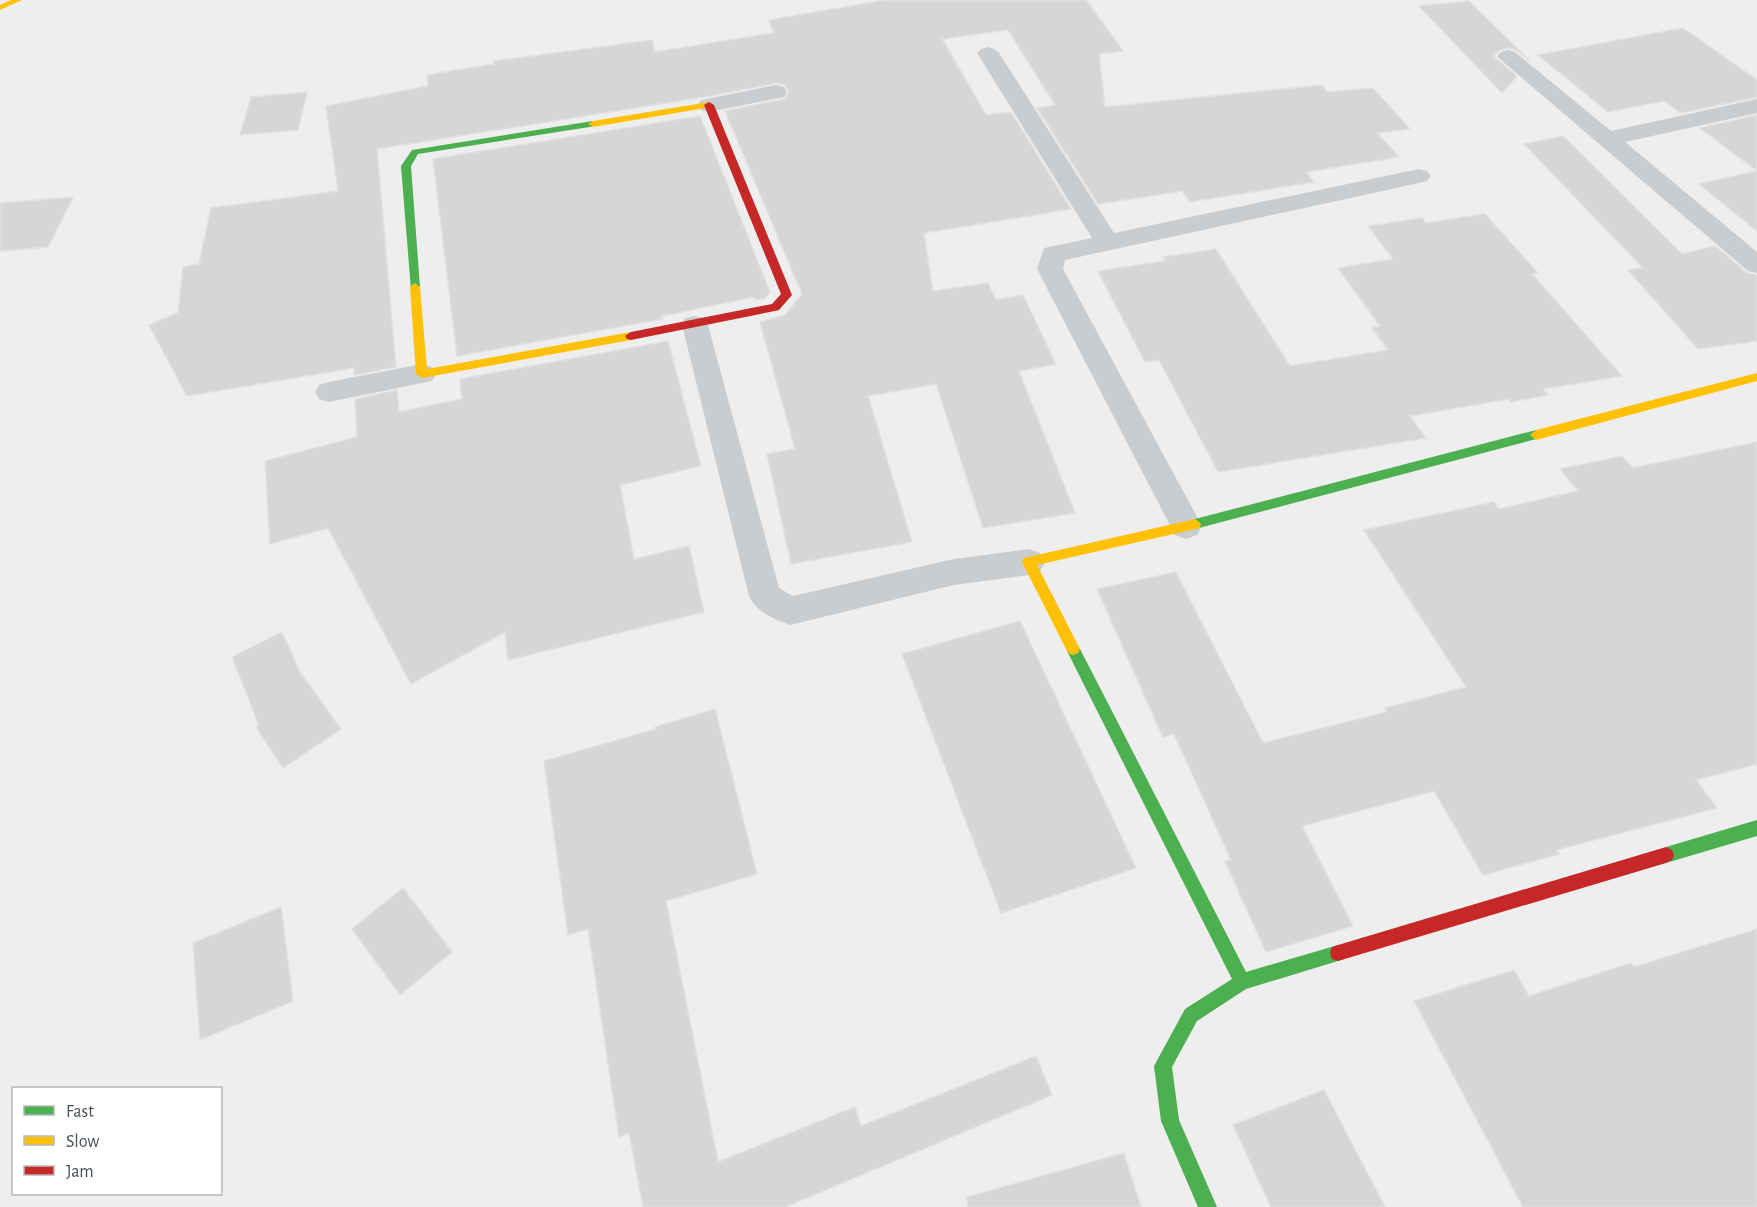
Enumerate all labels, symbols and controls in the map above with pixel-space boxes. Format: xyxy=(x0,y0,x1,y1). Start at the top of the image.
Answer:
legend xyxy=(12,1087,222,1195)
text: Fast xyxy=(66,1103,94,1121)
text: Slow xyxy=(66,1133,99,1151)
text: Jam xyxy=(66,1163,94,1181)

